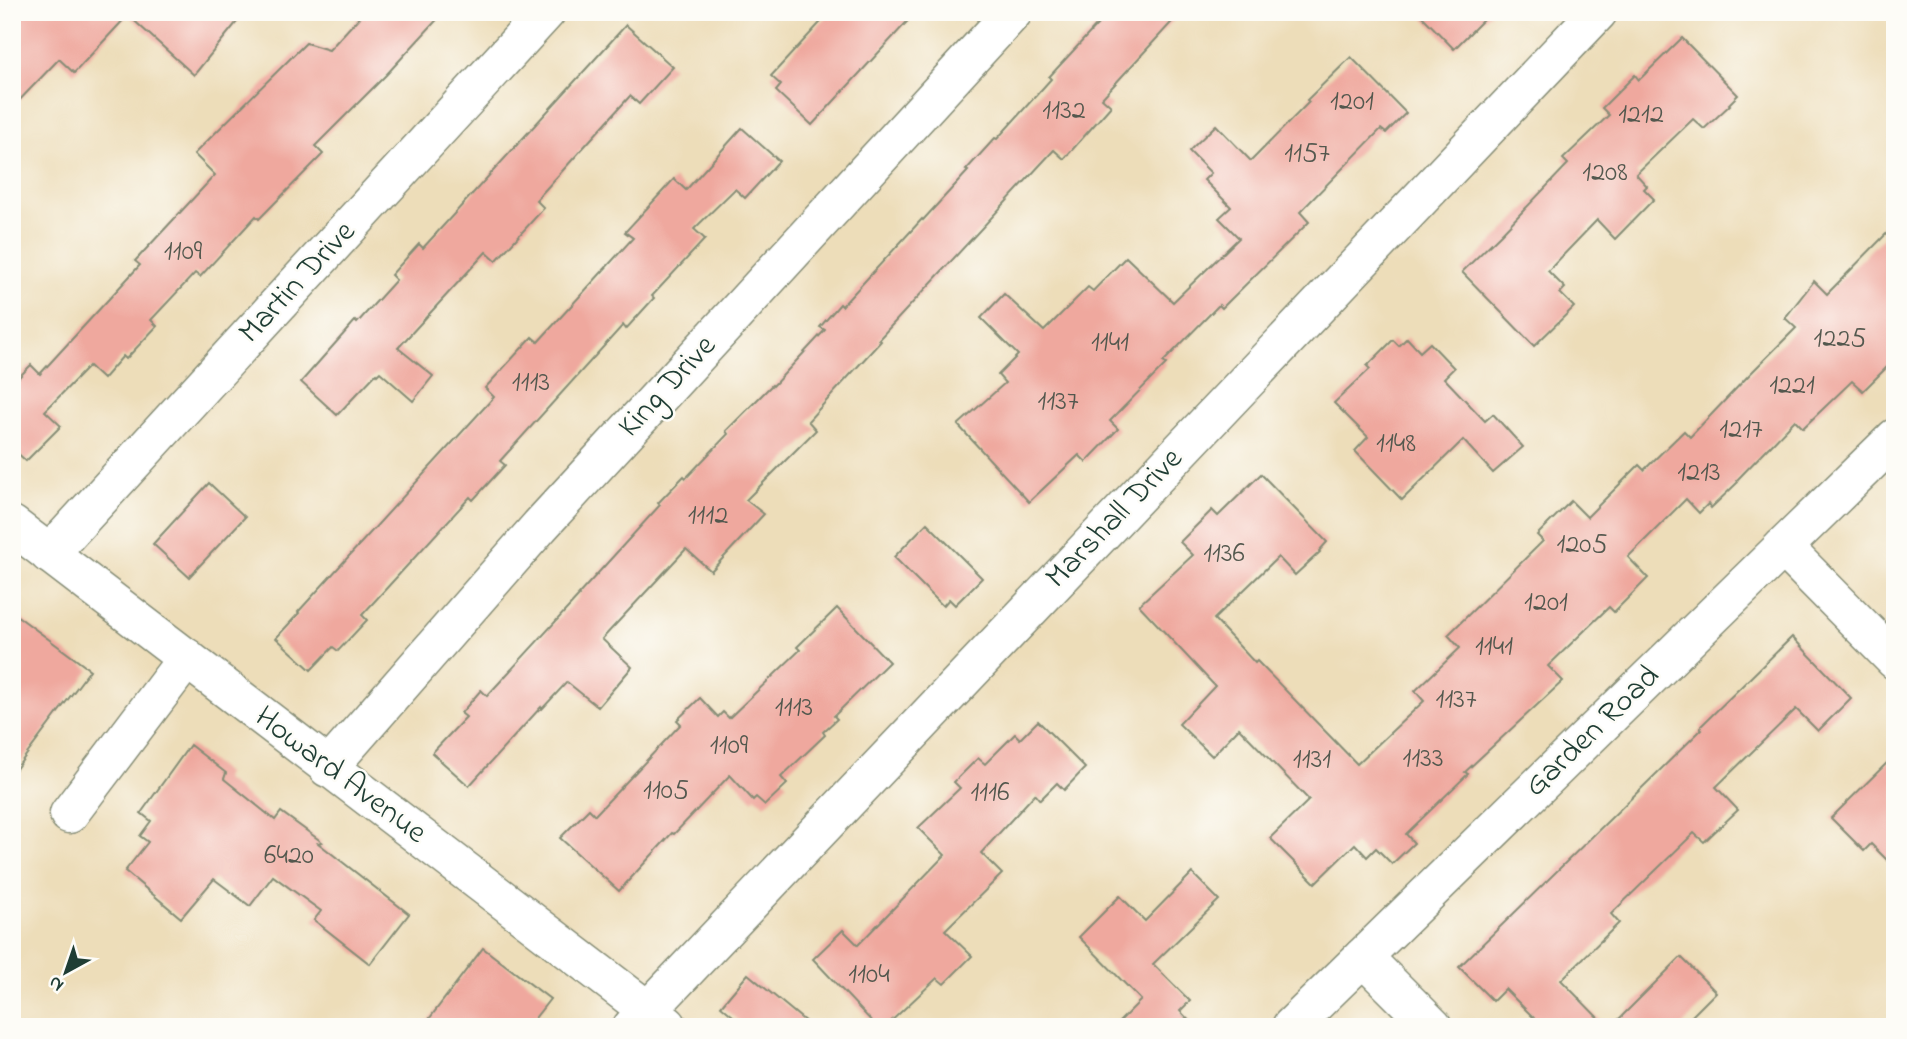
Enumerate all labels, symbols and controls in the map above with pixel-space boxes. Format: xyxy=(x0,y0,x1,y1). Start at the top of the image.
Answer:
house number: 1201 xyxy=(1330,82,1374,123)
house number: 1132 xyxy=(1042,91,1086,132)
house number: 1212 xyxy=(1618,95,1664,136)
house number: 1157 xyxy=(1284,134,1330,175)
house number: 1208 xyxy=(1582,153,1628,194)
street label: Martin Drive xyxy=(228,210,368,355)
house number: 1109 xyxy=(164,232,203,273)
house number: 1225 xyxy=(1814,319,1866,360)
house number: 1141 xyxy=(1091,323,1129,364)
street label: King Drive xyxy=(608,324,729,449)
house number: 1113 xyxy=(512,363,550,404)
house number: 1221 xyxy=(1769,366,1815,407)
house number: 1137 xyxy=(1038,382,1079,423)
house number: 1217 xyxy=(1719,410,1763,451)
house number: 1148 xyxy=(1376,424,1416,465)
street label: Marshall Drive xyxy=(1035,437,1195,600)
house number: 1213 xyxy=(1677,453,1721,494)
house number: 1112 xyxy=(688,496,728,537)
house number: 1205 xyxy=(1557,525,1607,566)
house number: 1136 xyxy=(1203,534,1245,575)
house number: 1201 xyxy=(1524,583,1568,624)
house number: 1141 xyxy=(1475,627,1513,668)
street label: Garden Road xyxy=(1514,655,1672,809)
house number: 1137 xyxy=(1436,680,1477,721)
house number: 1113 xyxy=(775,688,813,729)
street label: Howard Avenue xyxy=(244,696,437,857)
house number: 1109 xyxy=(710,726,749,767)
house number: 1133 xyxy=(1403,739,1443,780)
house number: 1131 xyxy=(1293,740,1331,781)
house number: 1105 xyxy=(643,771,689,812)
house number: 1116 xyxy=(970,773,1010,814)
house number: 6420 xyxy=(264,836,314,877)
north arrow xyxy=(32,937,102,1007)
house number: 1104 xyxy=(848,955,890,996)
text: N xyxy=(43,969,70,998)

